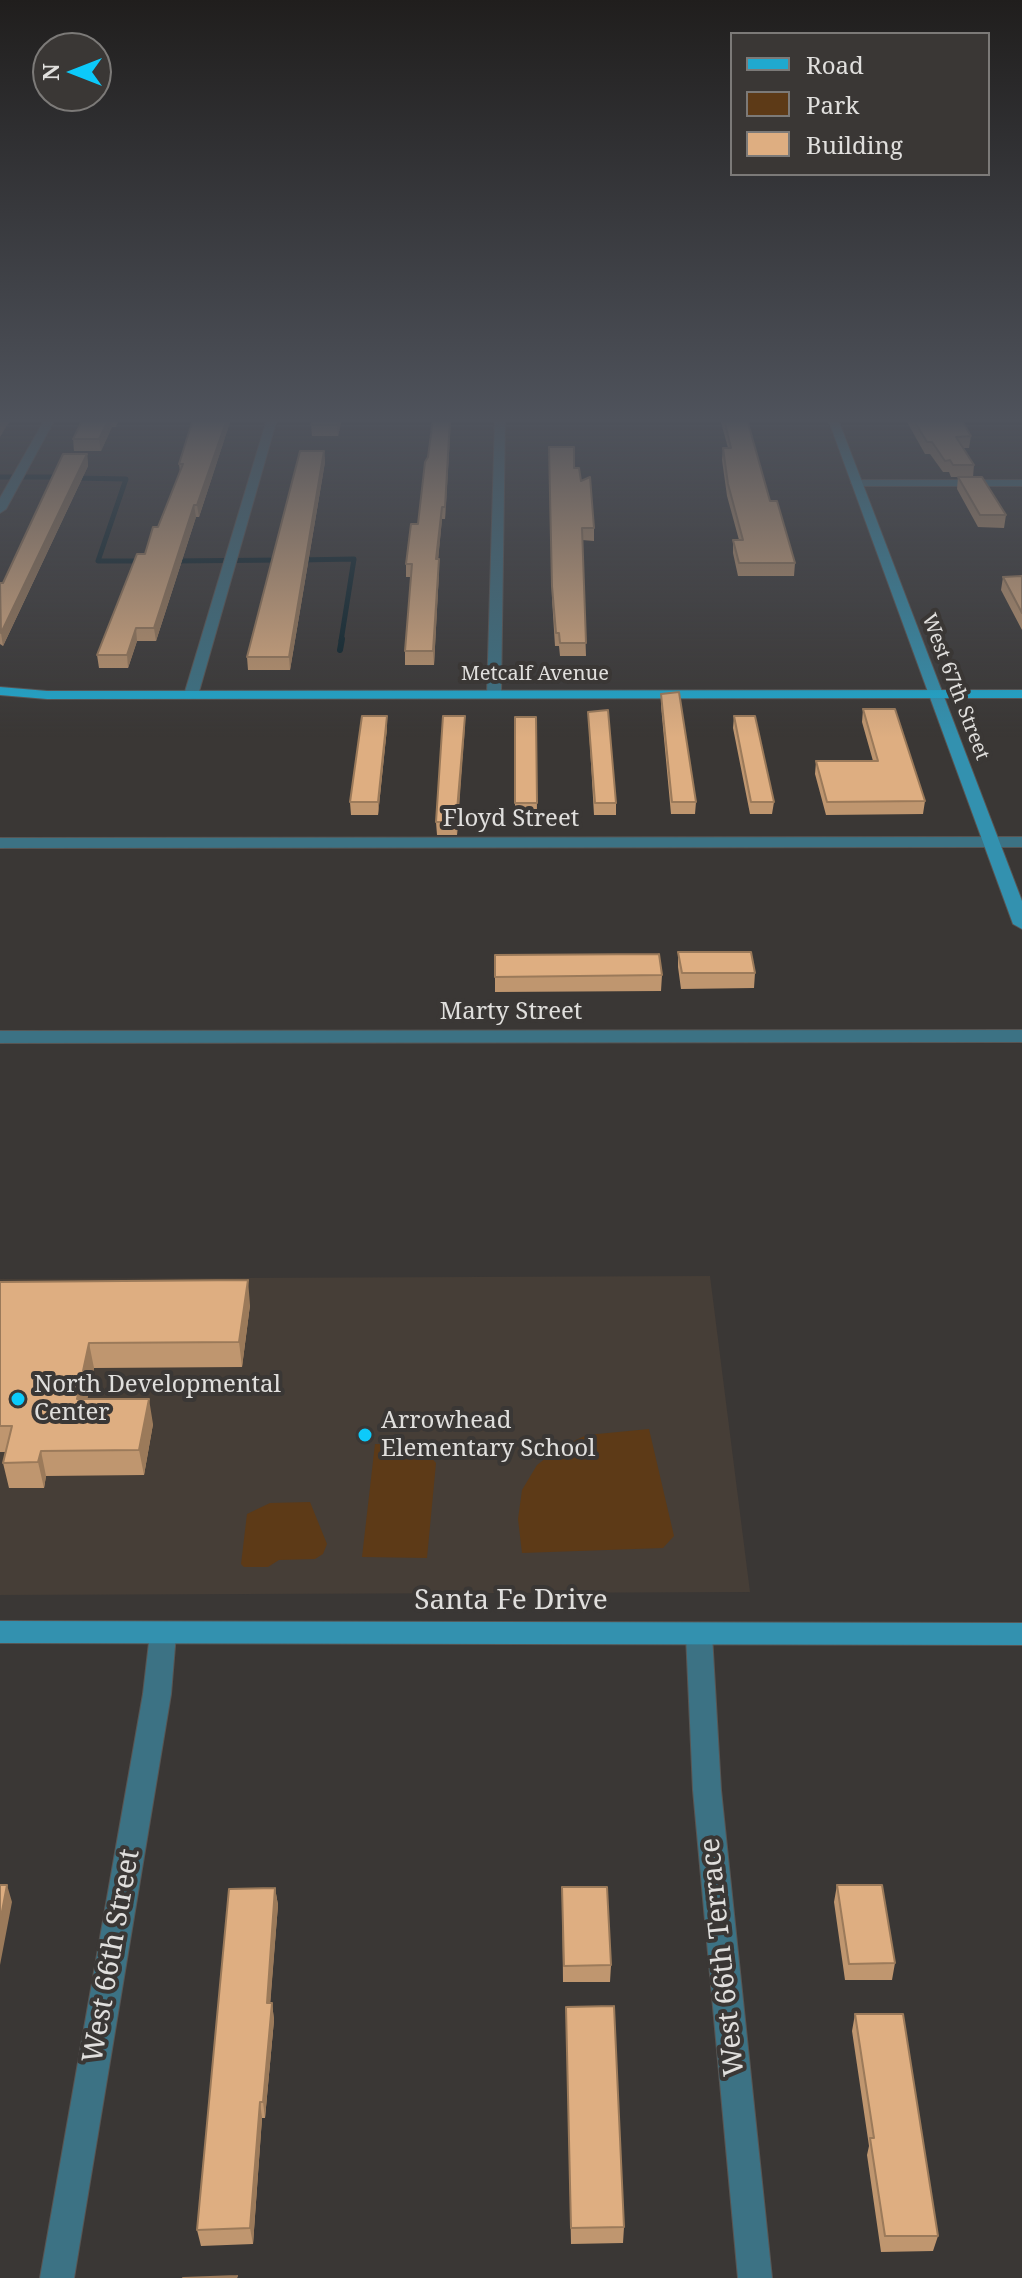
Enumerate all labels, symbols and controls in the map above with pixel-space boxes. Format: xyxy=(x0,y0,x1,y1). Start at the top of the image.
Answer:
north arrow xyxy=(32,32,112,112)
legend xyxy=(730,32,990,176)
text: Road xyxy=(806,48,864,81)
text: N xyxy=(35,63,65,81)
text: Park xyxy=(806,88,859,121)
text: Building xyxy=(806,128,903,161)
street label: West 67th Street xyxy=(916,610,994,764)
street label: Metcalf Avenue xyxy=(461,662,609,686)
street label: Floyd Street xyxy=(443,805,579,833)
street label: Marty Street xyxy=(440,998,582,1026)
place label: North Developmental Center xyxy=(34,1371,281,1427)
marker: North Developmental Center xyxy=(9,1390,27,1408)
place label: Arrowhead Elementary School xyxy=(381,1407,596,1463)
marker: Arrowhead Elementary School xyxy=(356,1426,374,1444)
street label: Santa Fe Drive xyxy=(414,1584,608,1618)
street label: West 66th Terrace xyxy=(694,1836,752,2078)
street label: West 66th Street xyxy=(77,1846,147,2066)

